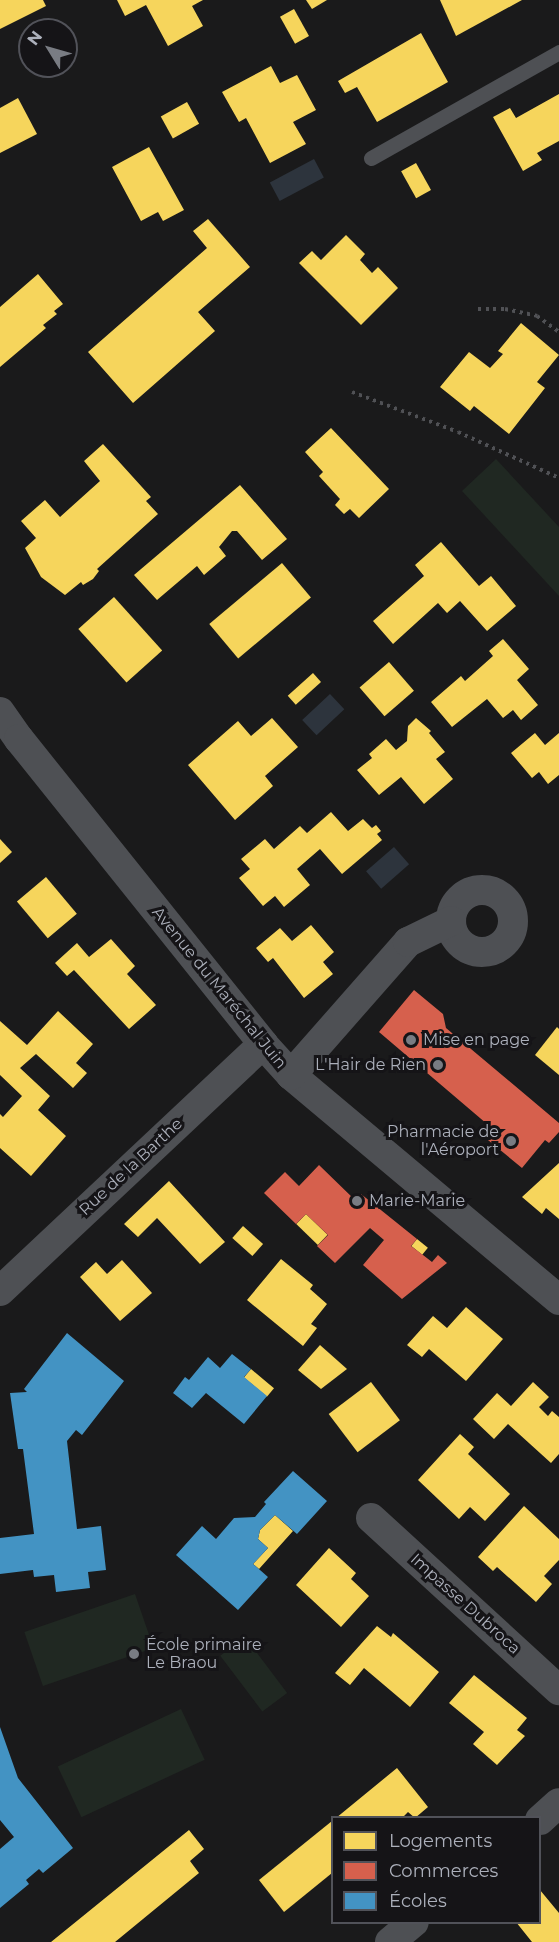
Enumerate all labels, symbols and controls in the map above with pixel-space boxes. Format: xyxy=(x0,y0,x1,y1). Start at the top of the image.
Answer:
north arrow xyxy=(18,18,78,78)
text: N xyxy=(23,27,46,49)
street label: Avenue du Maréchal Juin xyxy=(148,903,290,1073)
place label: Mise en page xyxy=(423,1030,530,1050)
marker: Mise en page xyxy=(404,1033,418,1047)
place label: L'Hair de Rien xyxy=(315,1055,426,1075)
marker: L'Hair de Rien xyxy=(431,1058,445,1072)
street label: Rue de la Barthe xyxy=(75,1114,187,1220)
place label: Pharmacie de l'Aéroport xyxy=(387,1122,499,1160)
marker: Pharmacie de l'Aéroport xyxy=(504,1134,518,1148)
place label: Marie-Marie xyxy=(369,1191,465,1211)
marker: Marie-Marie xyxy=(350,1194,364,1208)
street label: Impasse Dubroca xyxy=(406,1550,524,1658)
place label: École primaire Le Braou xyxy=(146,1635,262,1673)
marker: École primaire Le Braou xyxy=(127,1647,141,1661)
legend xyxy=(331,1816,541,1924)
text: Logements xyxy=(389,1830,492,1852)
text: Commerces xyxy=(389,1860,498,1882)
text: Écoles xyxy=(389,1890,447,1912)

